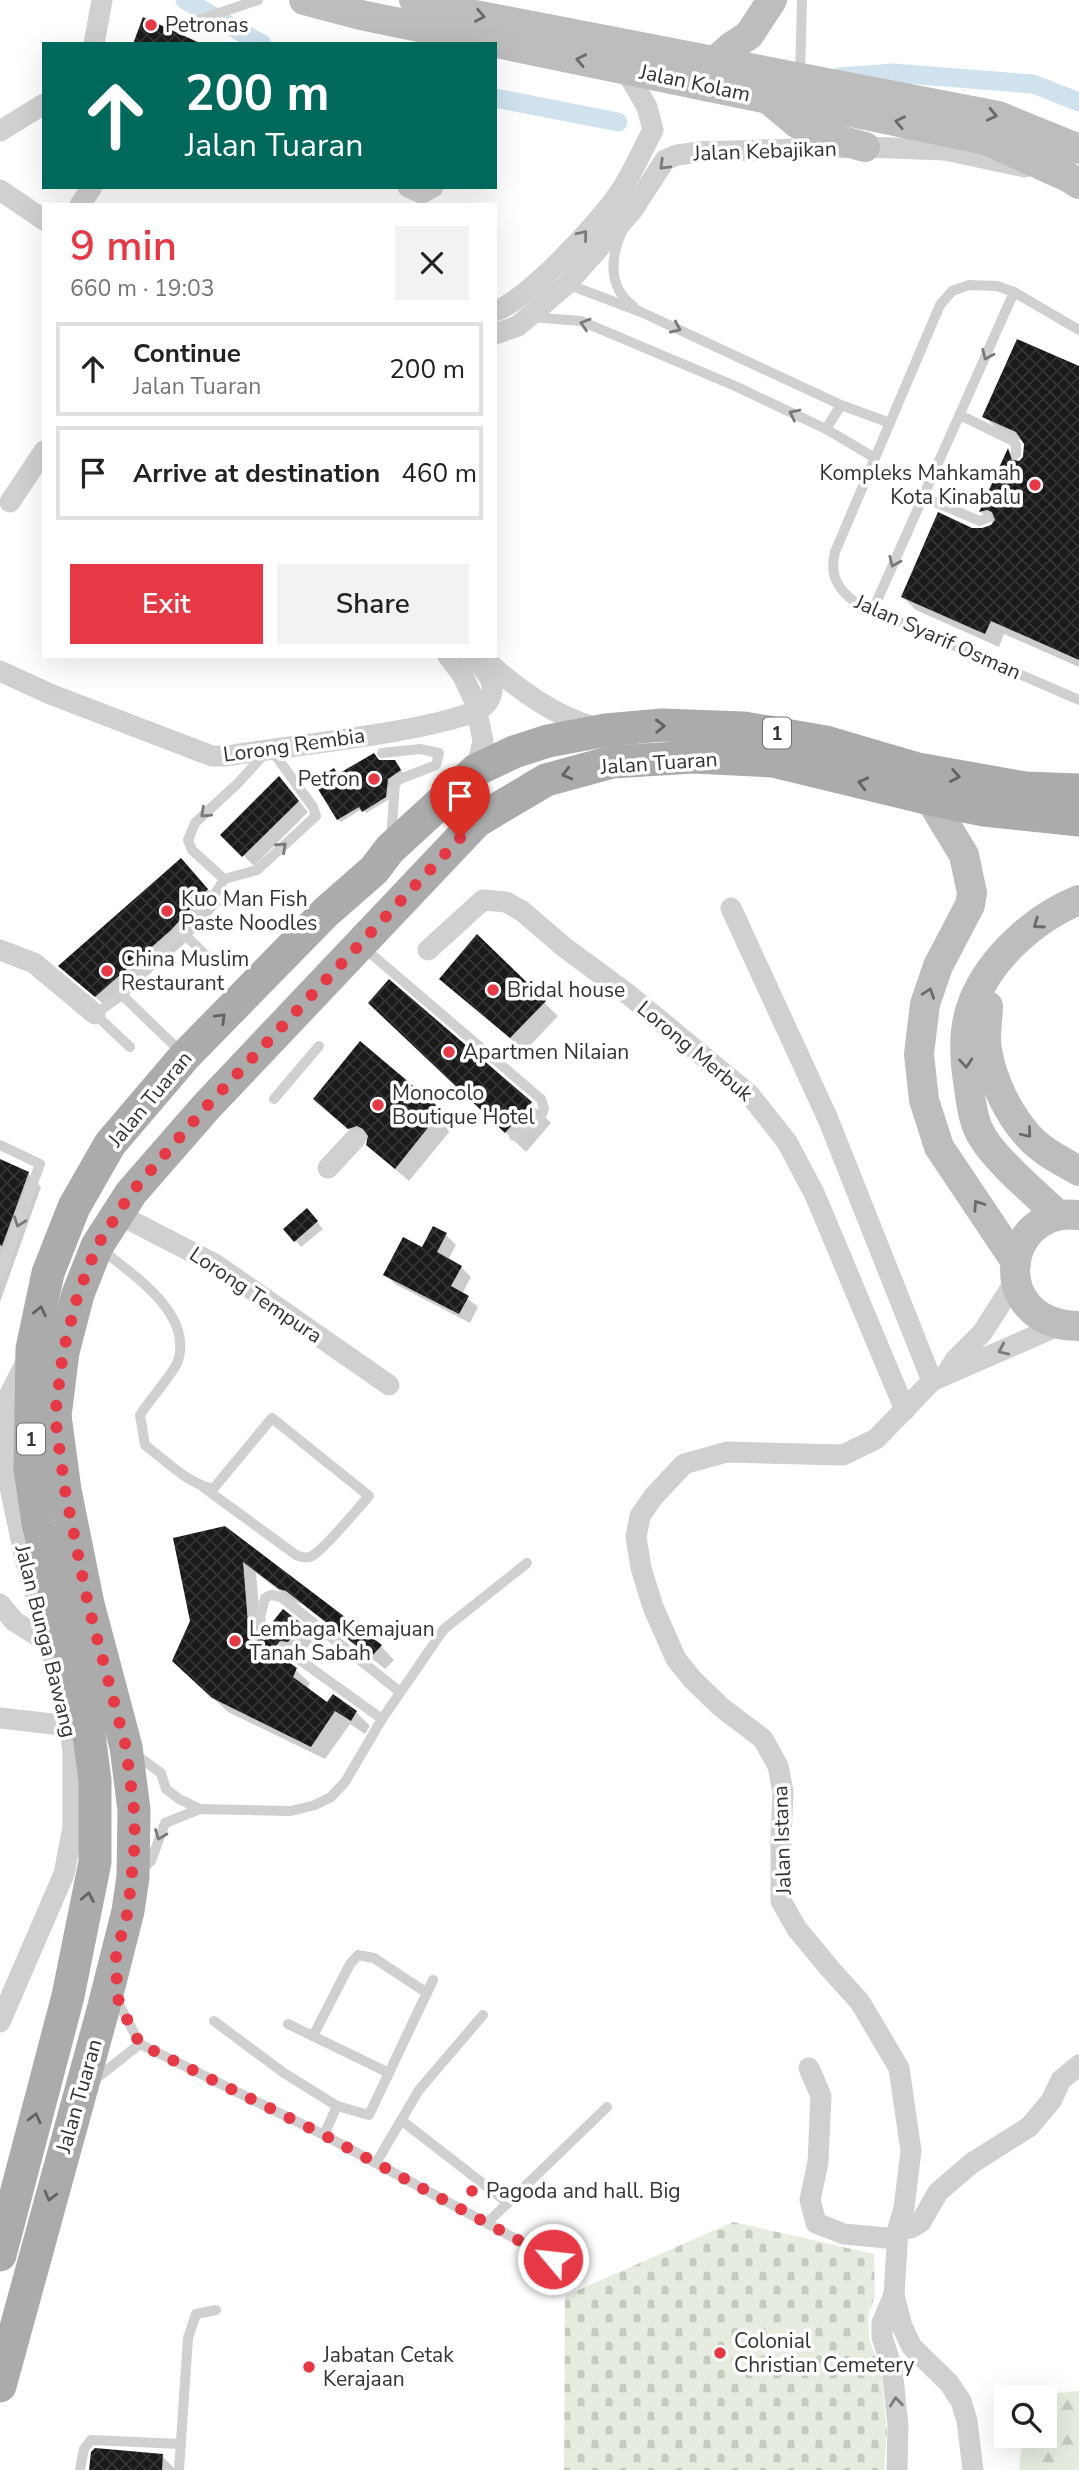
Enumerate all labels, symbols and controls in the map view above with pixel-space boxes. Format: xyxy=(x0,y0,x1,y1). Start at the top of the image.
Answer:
one-way arrow xyxy=(474,7,486,22)
place label: Petronas xyxy=(165,11,249,39)
marker: Petronas xyxy=(143,17,159,33)
one-way arrow xyxy=(575,54,587,69)
street label: Jalan Kolam xyxy=(636,57,753,108)
text: 200 m xyxy=(185,60,329,127)
icon: ahead xyxy=(70,70,161,161)
one-way arrow xyxy=(986,107,998,122)
one-way arrow xyxy=(894,116,906,131)
text: Jalan Tuaran xyxy=(185,124,363,167)
street label: Jalan Kebajikan xyxy=(692,135,837,168)
one-way arrow xyxy=(660,157,673,169)
text: 9 min xyxy=(70,218,177,275)
button: close xyxy=(395,226,469,300)
one-way arrow xyxy=(575,231,587,244)
text: 660 m · 19:03 xyxy=(70,273,215,304)
one-way arrow xyxy=(579,318,592,332)
one-way arrow xyxy=(669,320,681,334)
text: Continue xyxy=(133,336,241,371)
one-way arrow xyxy=(981,348,995,360)
icon: ahead xyxy=(74,350,112,388)
text: 200 m xyxy=(389,352,465,387)
text: Jalan Tuaran xyxy=(133,371,261,402)
one-way arrow xyxy=(789,408,801,422)
icon: arrive xyxy=(74,454,112,492)
text: Arrive at destination xyxy=(133,456,380,491)
text: 460 m xyxy=(401,456,477,491)
place label: Kompleks Mahkamah Kota Kinabalu xyxy=(820,459,1021,511)
marker: Kompleks Mahkamah Kota Kinabalu xyxy=(1027,477,1043,493)
one-way arrow xyxy=(888,555,902,568)
button: Exit xyxy=(70,564,263,644)
button: Share xyxy=(277,564,469,644)
street label: Jalan Syarif Osman xyxy=(850,587,1026,686)
road number: 1 xyxy=(763,718,791,748)
one-way arrow xyxy=(654,719,665,734)
street label: Lorong Rembia xyxy=(221,721,367,769)
street label: Jalan Tuaran xyxy=(599,745,718,781)
place label: Petron xyxy=(298,765,360,793)
pin xyxy=(430,766,490,838)
one-way arrow xyxy=(561,766,573,781)
one-way arrow xyxy=(949,767,961,782)
marker: Petron xyxy=(366,771,382,787)
icon: arrive xyxy=(441,777,479,815)
one-way arrow xyxy=(857,777,869,791)
one-way arrow xyxy=(200,805,213,818)
one-way arrow xyxy=(274,843,287,855)
place label: Kuo Man Fish Paste Noodles xyxy=(181,885,317,937)
marker: Kuo Man Fish Paste Noodles xyxy=(159,903,175,919)
one-way arrow xyxy=(1033,916,1046,928)
place label: China Muslim Restaurant xyxy=(121,945,249,997)
marker: China Muslim Restaurant xyxy=(99,963,115,979)
place label: Bridal house xyxy=(507,976,625,1004)
marker: Bridal house xyxy=(485,982,501,998)
one-way arrow xyxy=(921,988,935,1000)
street label: Lorong Merbuk xyxy=(631,994,759,1108)
one-way arrow xyxy=(213,1013,226,1026)
place label: Apartmen Nilaian xyxy=(463,1038,629,1066)
marker: Apartmen Nilaian xyxy=(441,1044,457,1060)
street label: Jalan Tuaran xyxy=(101,1045,198,1154)
one-way arrow xyxy=(958,1058,973,1069)
place label: Monocolo Boutique Hotel xyxy=(392,1079,535,1131)
marker: Monocolo Boutique Hotel xyxy=(370,1097,386,1113)
one-way arrow xyxy=(1019,1125,1032,1138)
one-way arrow xyxy=(974,1200,986,1213)
one-way arrow xyxy=(13,1216,27,1228)
street label: Lorong Tempura xyxy=(184,1240,328,1350)
one-way arrow xyxy=(32,1305,47,1317)
one-way arrow xyxy=(998,1342,1010,1356)
road number: 1 xyxy=(17,1424,45,1455)
street label: Jalan Bunga Bawang xyxy=(8,1541,83,1740)
place label: Lembaga Kemajuan Tanah Sabah xyxy=(249,1615,435,1667)
marker: Lembaga Kemajuan Tanah Sabah xyxy=(227,1633,243,1649)
street label: Jalan Istana xyxy=(766,1785,798,1896)
one-way arrow xyxy=(155,1828,169,1840)
one-way arrow xyxy=(79,1891,94,1903)
street label: Jalan Tuaran xyxy=(49,2036,109,2157)
one-way arrow xyxy=(27,2112,42,2124)
place label: Pagoda and hall. Big xyxy=(486,2177,681,2205)
marker: Pagoda and hall. Big xyxy=(464,2183,480,2199)
one-way arrow xyxy=(44,2190,59,2202)
position arrow xyxy=(516,2222,590,2296)
place label: Colonial Christian Cemetery xyxy=(734,2327,914,2379)
place label: Jabatan Cetak Kerajaan xyxy=(322,2341,454,2393)
marker: Colonial Christian Cemetery xyxy=(712,2345,728,2361)
marker: Jabatan Cetak Kerajaan xyxy=(301,2359,317,2375)
map controls xyxy=(994,2385,1057,2448)
button: search xyxy=(994,2385,1057,2448)
one-way arrow xyxy=(888,2396,903,2408)

